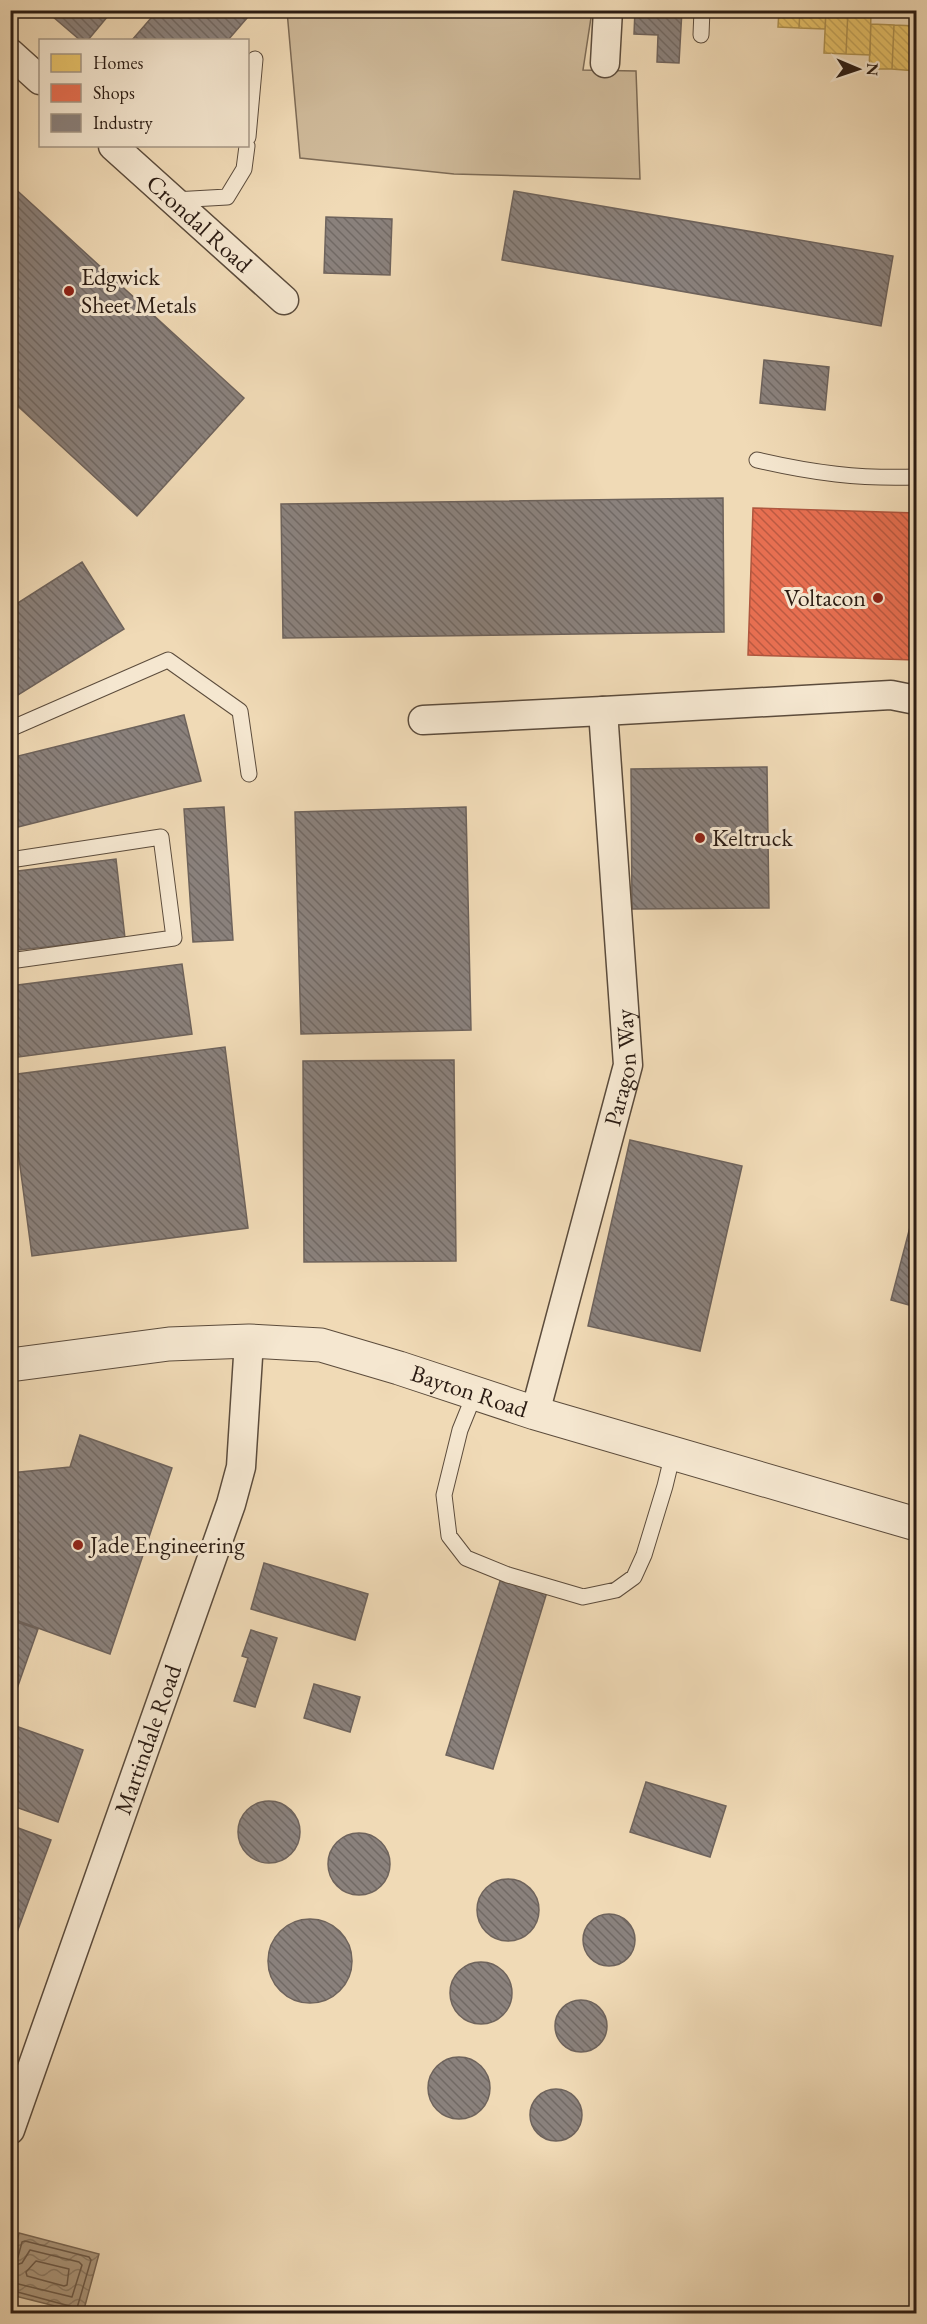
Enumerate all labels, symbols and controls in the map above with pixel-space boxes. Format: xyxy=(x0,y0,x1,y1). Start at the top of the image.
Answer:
legend xyxy=(39,39,249,147)
north arrow xyxy=(828,39,888,99)
text: Homes xyxy=(93,51,144,74)
text: N xyxy=(862,63,883,76)
text: Shops xyxy=(93,81,135,104)
text: Industry xyxy=(93,111,153,134)
street label: Crondal Road xyxy=(140,167,260,280)
place label: Edgwick Sheet Metals xyxy=(81,261,196,320)
marker: Edgwick Sheet Metals xyxy=(62,284,76,298)
place label: Voltacon xyxy=(784,582,866,613)
marker: Voltacon xyxy=(871,591,885,605)
place label: Keltruck xyxy=(712,822,793,853)
marker: Keltruck xyxy=(693,831,707,845)
street label: Paragon Way xyxy=(596,1008,643,1129)
street label: Bayton Road xyxy=(407,1357,533,1425)
place label: Jade Engineering xyxy=(88,1529,245,1560)
marker: Jade Engineering xyxy=(71,1538,85,1552)
street label: Martindale Road xyxy=(107,1660,188,1819)

